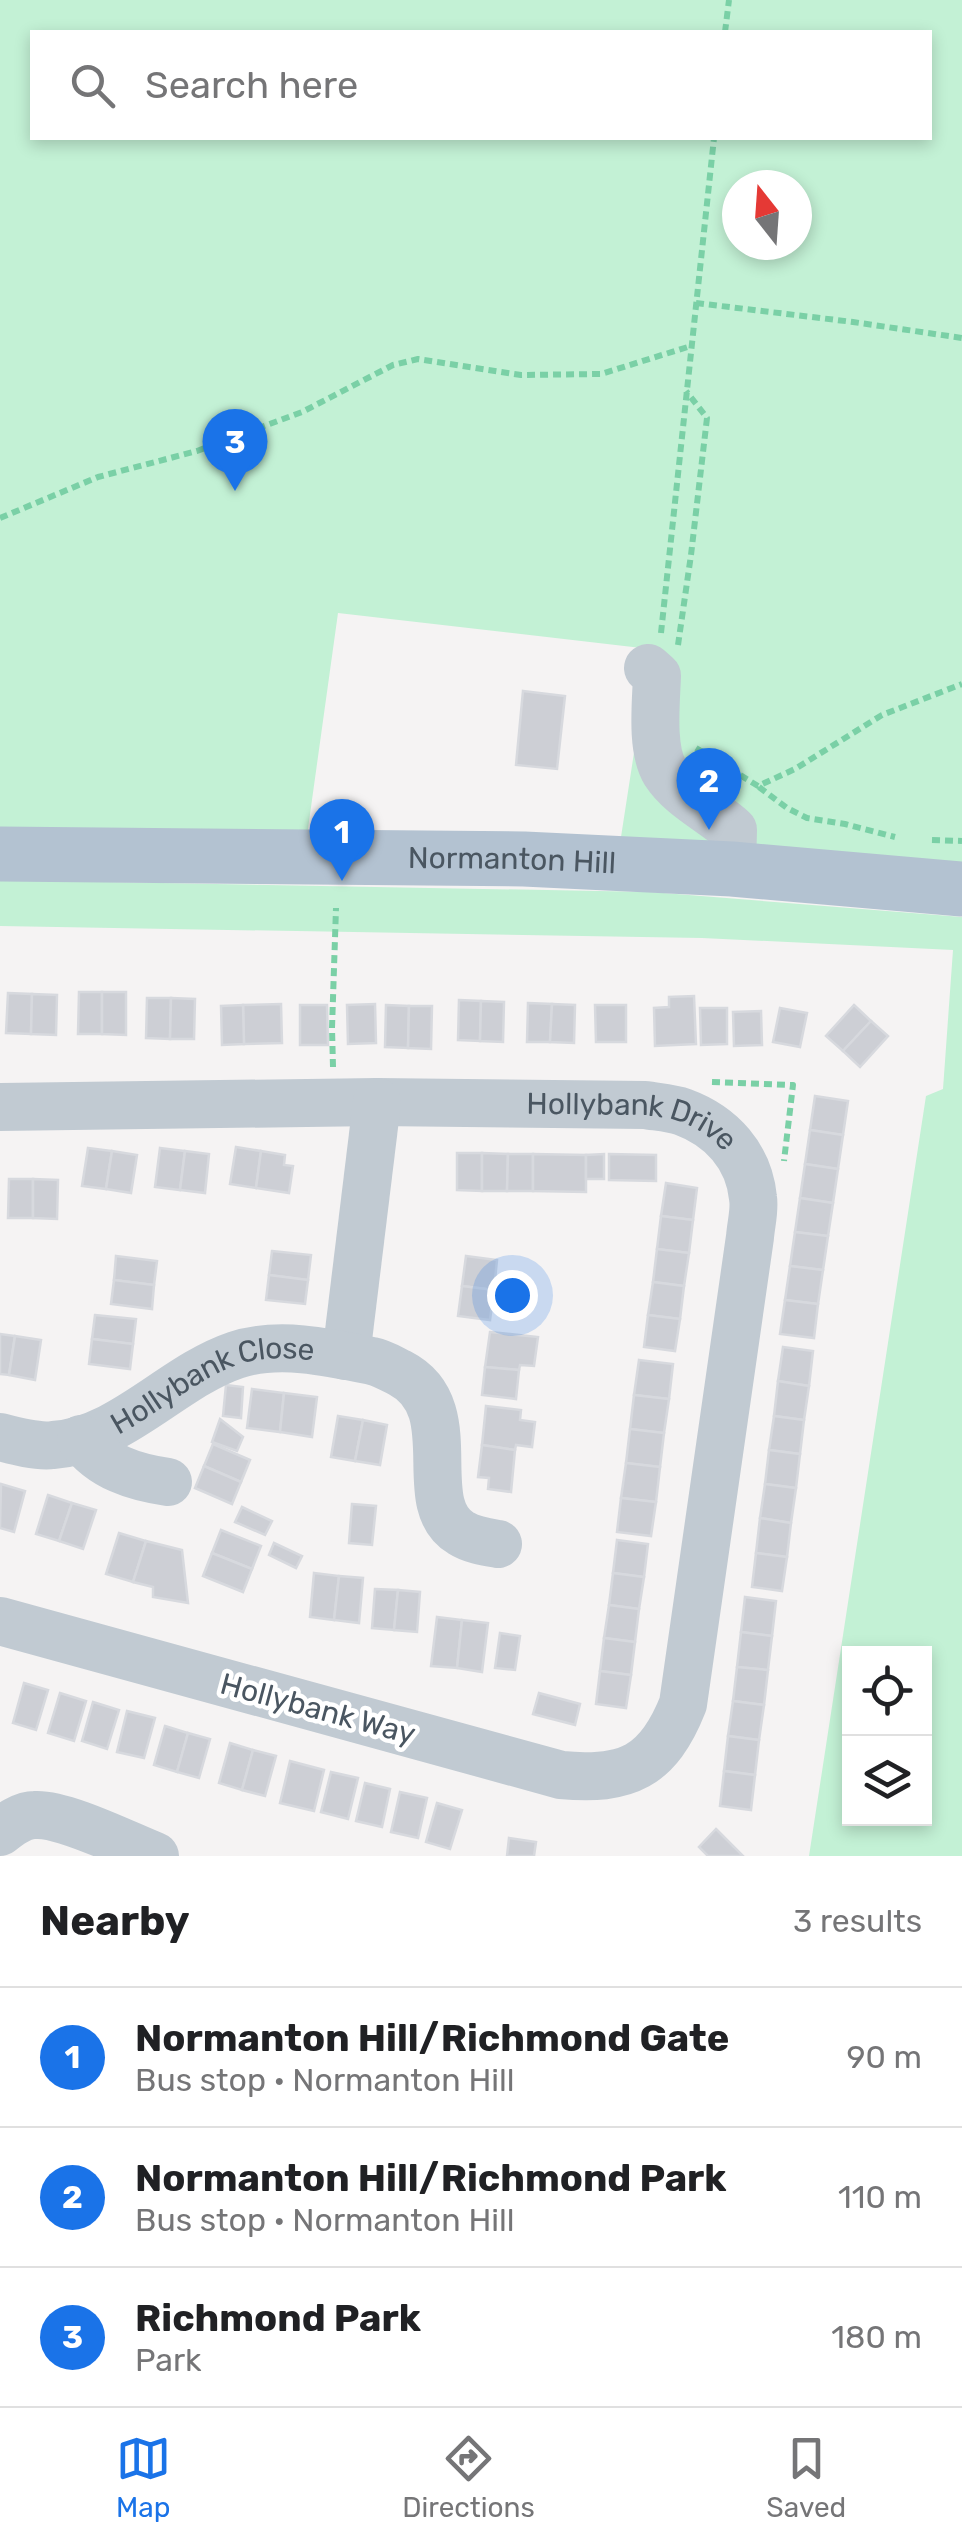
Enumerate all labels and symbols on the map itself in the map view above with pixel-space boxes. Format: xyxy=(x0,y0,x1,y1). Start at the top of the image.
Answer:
north arrow xyxy=(722,170,812,260)
pin: 3 xyxy=(202,408,268,491)
pin: 2 xyxy=(676,748,742,830)
pin: 1 xyxy=(310,798,374,881)
street label: Normanton Hill xyxy=(408,840,617,881)
street label: Hollybank Drive xyxy=(526,1086,745,1158)
your location xyxy=(487,1270,538,1321)
street label: Hollybank Close xyxy=(104,1330,316,1442)
street label: Hollybank Way xyxy=(216,1666,420,1752)

